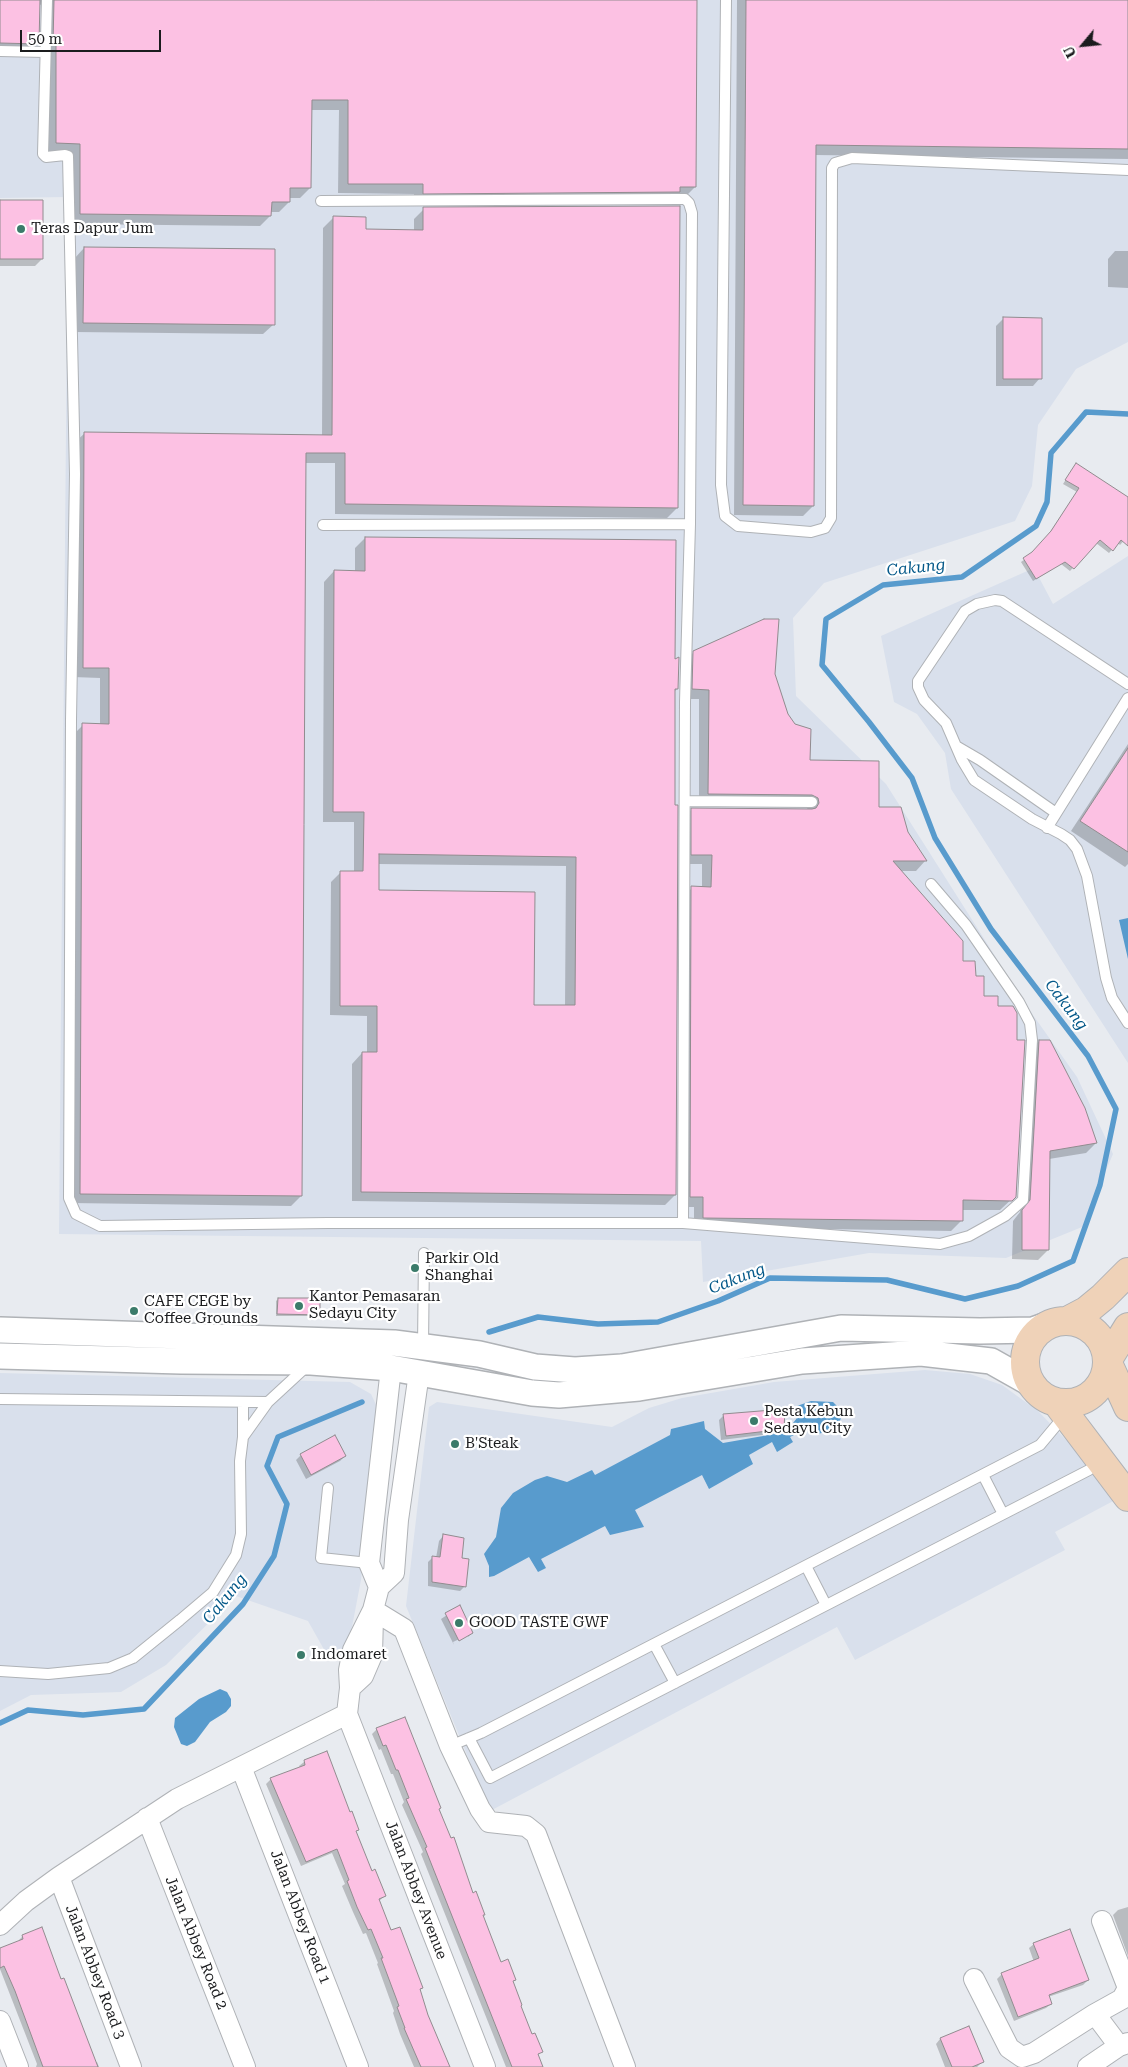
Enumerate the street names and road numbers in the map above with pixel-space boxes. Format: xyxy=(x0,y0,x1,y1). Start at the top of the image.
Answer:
street label: Jalan Abbey Avenue xyxy=(381,1818,451,1962)
street label: Jalan Abbey Road 1 xyxy=(266,1847,334,1987)
street label: Jalan Abbey Road 2 xyxy=(161,1874,231,2012)
street label: Jalan Abbey Road 3 xyxy=(61,1902,129,2042)

